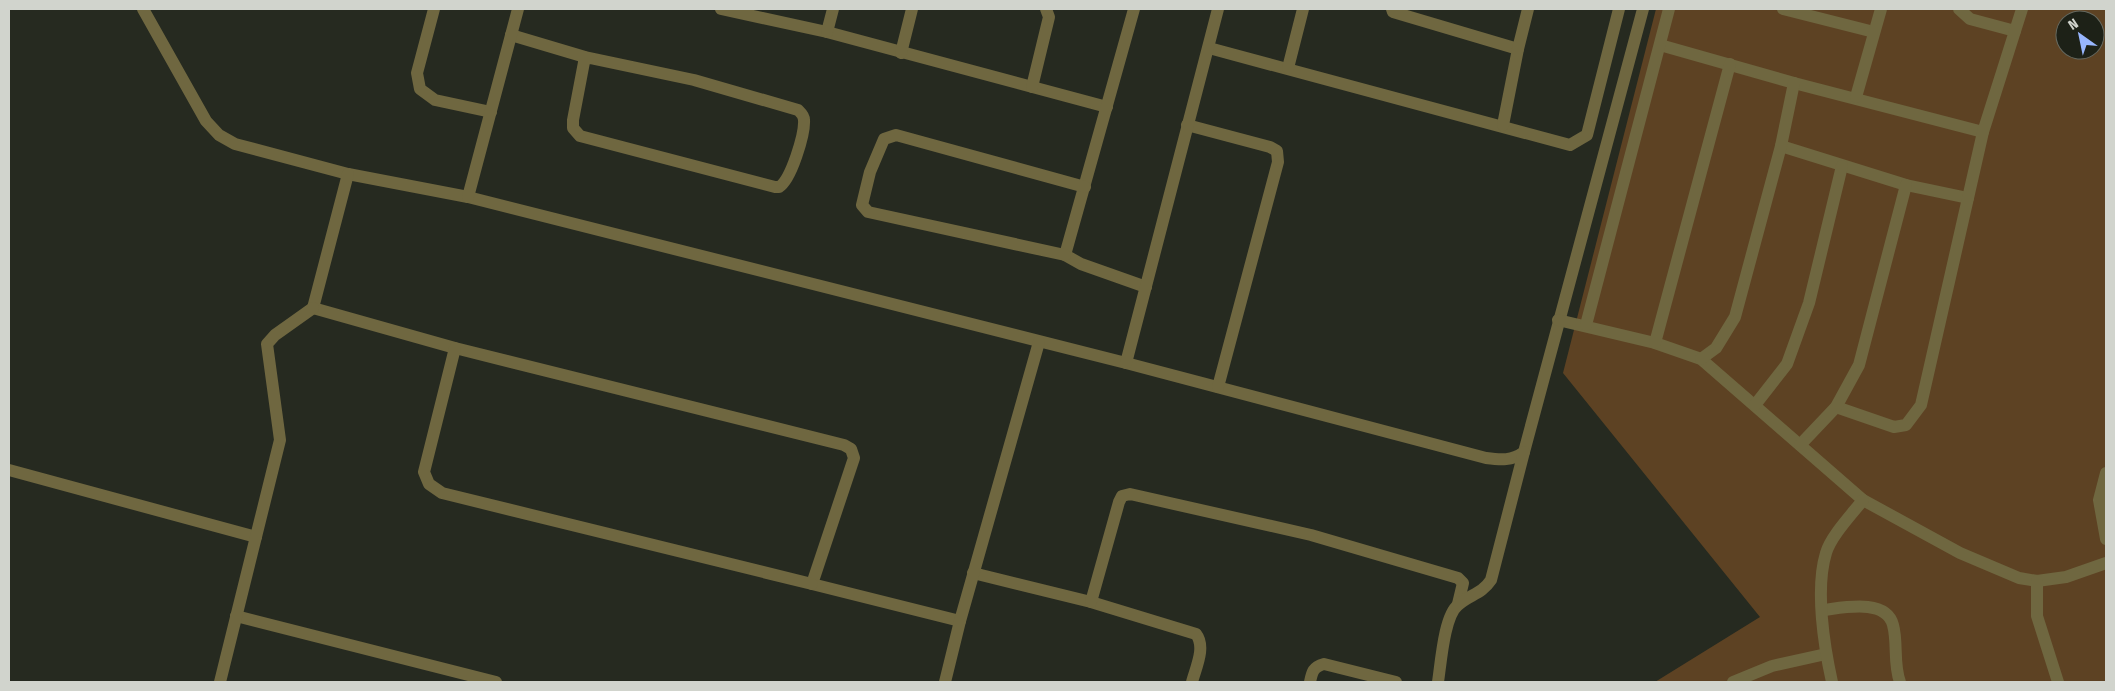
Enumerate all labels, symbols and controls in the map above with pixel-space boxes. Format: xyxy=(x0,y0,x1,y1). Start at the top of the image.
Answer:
north arrow xyxy=(2055,10,2105,60)
text: N xyxy=(2065,15,2081,34)

